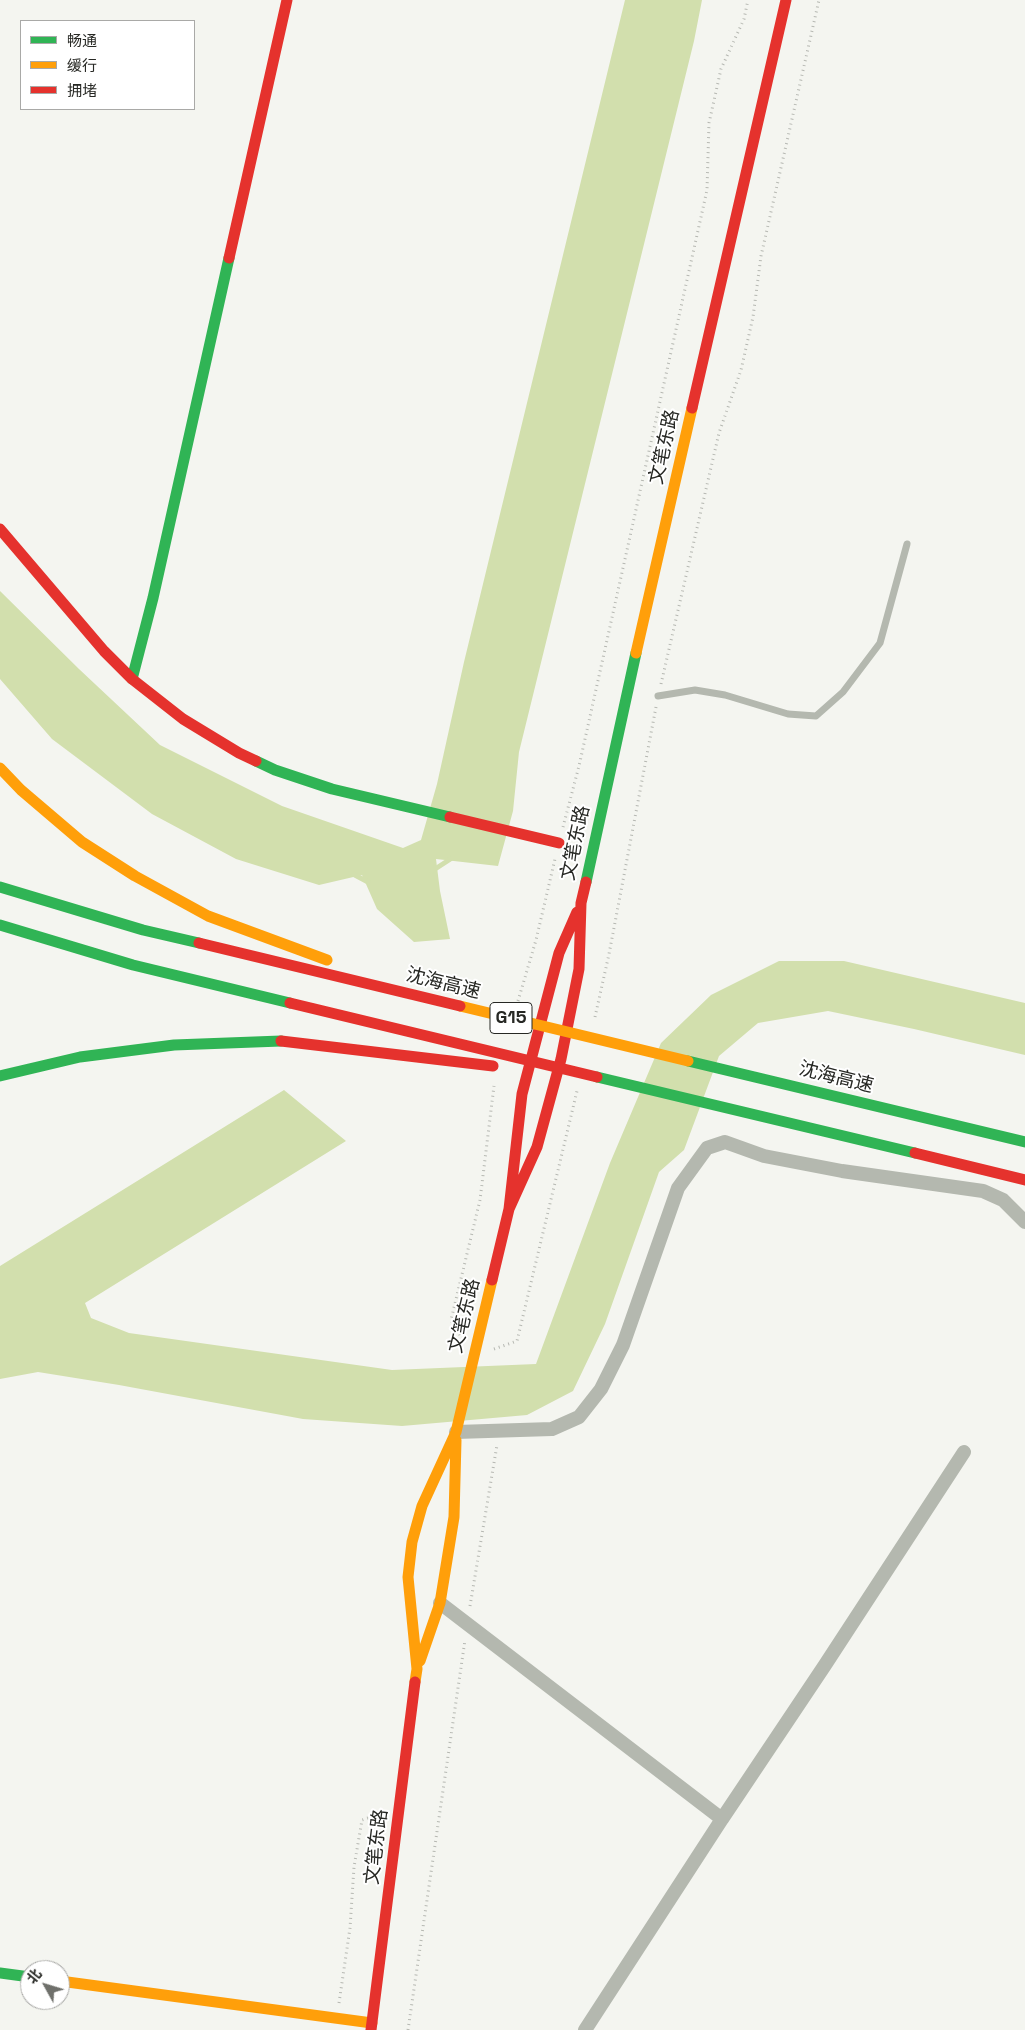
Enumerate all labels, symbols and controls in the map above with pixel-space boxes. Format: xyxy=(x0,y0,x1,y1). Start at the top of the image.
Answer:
legend xyxy=(20,20,195,110)
text: 畅通 xyxy=(67,31,97,50)
text: 缓行 xyxy=(67,56,97,75)
text: 拥堵 xyxy=(67,81,97,100)
street label: 文笔东路 xyxy=(645,407,685,487)
street label: 文笔东路 xyxy=(557,803,595,883)
street label: 沈海高速 xyxy=(403,964,483,1004)
road number: G15 xyxy=(490,1002,532,1034)
street label: 沈海高速 xyxy=(796,1058,876,1098)
street label: 文笔东路 xyxy=(445,1276,485,1356)
street label: 文笔东路 xyxy=(361,1808,393,1886)
north arrow xyxy=(20,1960,70,2010)
text: 北 xyxy=(23,1965,46,1987)

